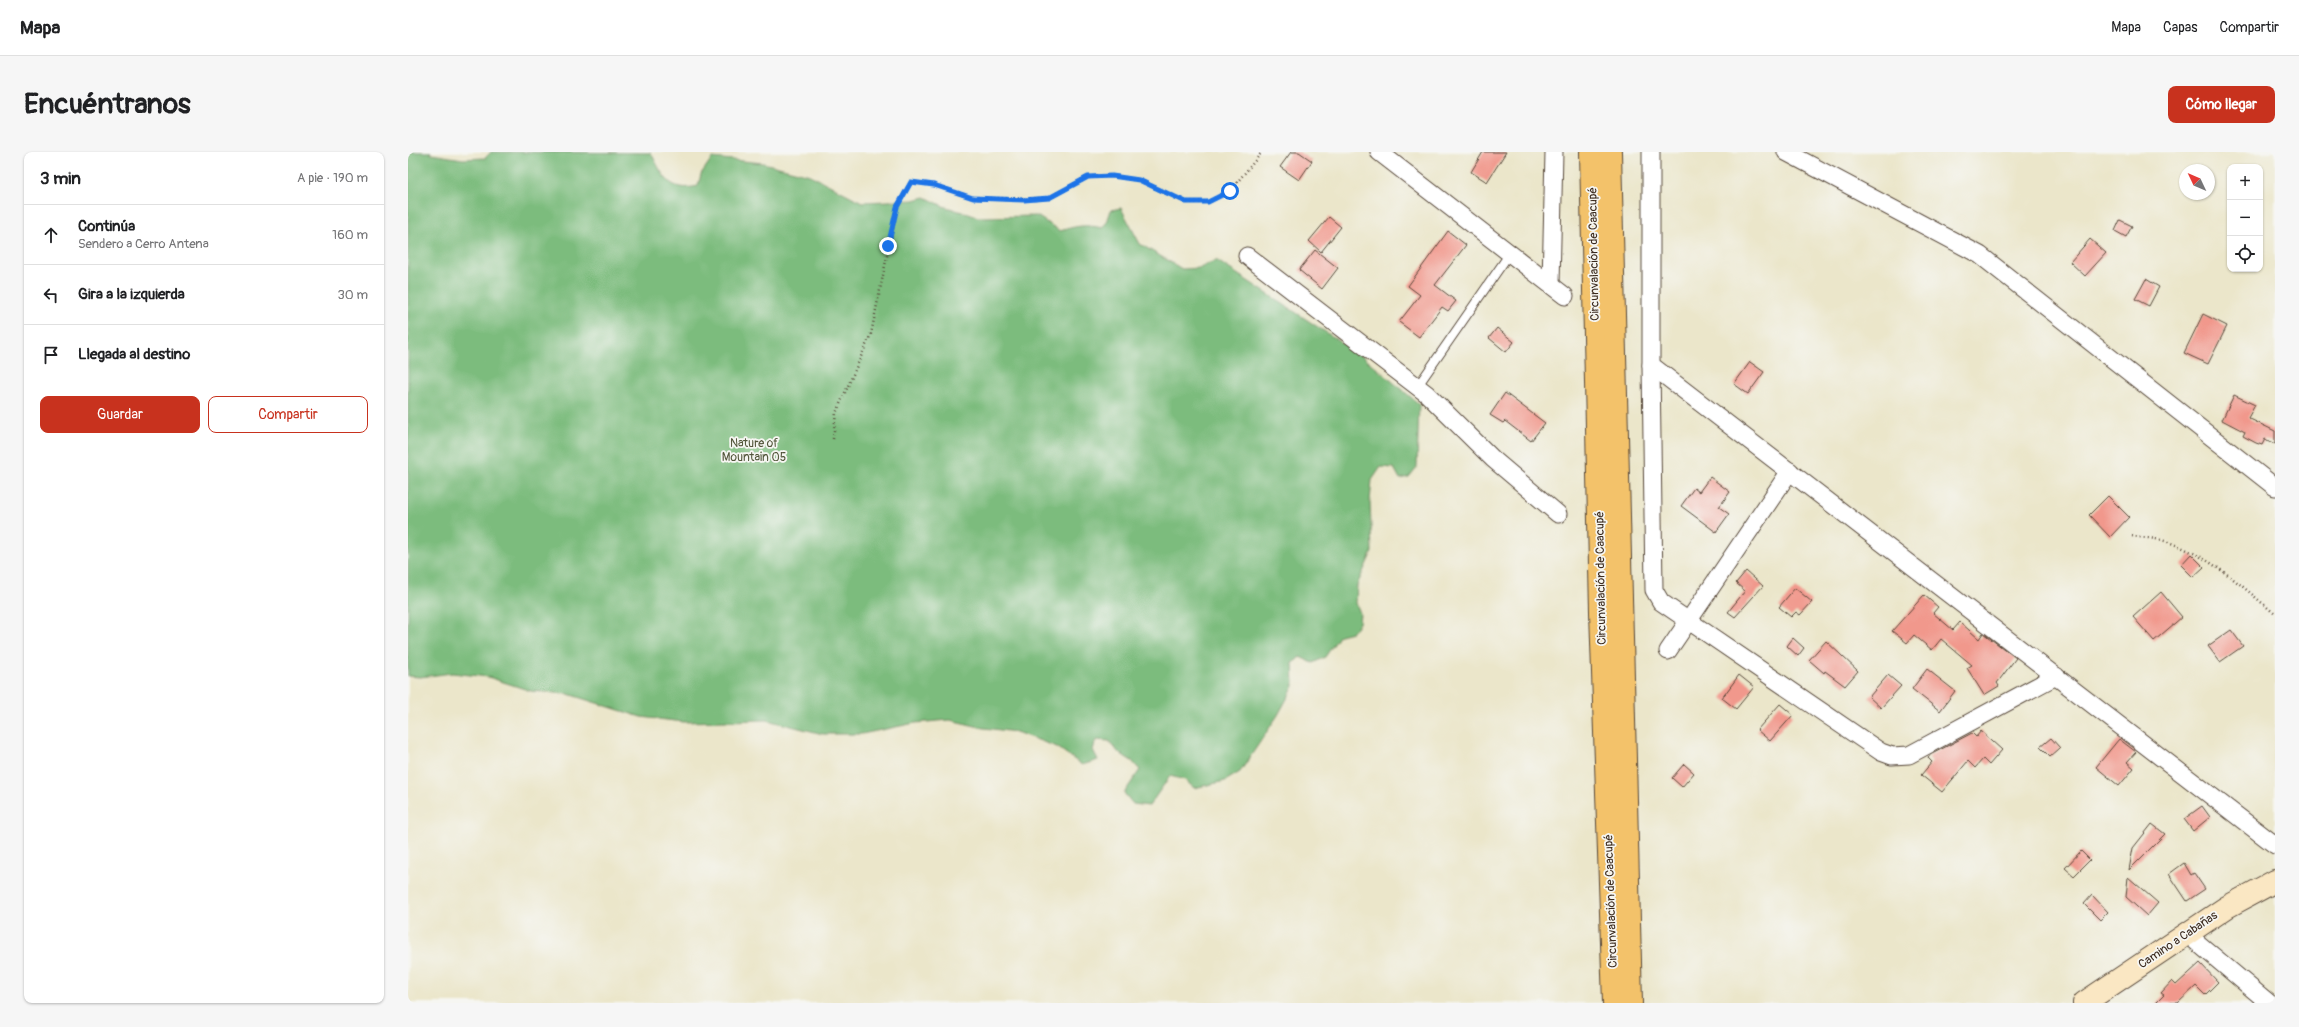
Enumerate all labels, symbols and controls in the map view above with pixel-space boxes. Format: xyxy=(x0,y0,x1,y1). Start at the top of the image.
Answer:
text: Mapa xyxy=(20,16,60,40)
text: Mapa xyxy=(2111,19,2141,36)
text: Capas xyxy=(2163,19,2198,36)
text: Compartir xyxy=(2220,19,2279,36)
button: Cómo llegar xyxy=(2168,86,2275,123)
text: Encuéntranos xyxy=(24,87,191,122)
north arrow xyxy=(2179,164,2215,200)
map controls xyxy=(2227,164,2263,272)
button: + xyxy=(2227,164,2263,200)
text: 3 min xyxy=(40,168,81,189)
text: A pie · 190 m xyxy=(297,170,368,186)
route start xyxy=(1221,182,1239,200)
street label: Circunvalación de Caacupé xyxy=(1585,187,1603,321)
button: − xyxy=(2227,200,2263,236)
text: Continúa xyxy=(78,217,135,236)
icon: ahead xyxy=(40,224,62,246)
text: 160 m xyxy=(332,227,368,243)
text: Sendero a Cerro Antena xyxy=(78,236,209,252)
button: locate xyxy=(2227,236,2263,272)
route end xyxy=(879,237,897,255)
icon: left xyxy=(40,284,62,306)
text: Gira a la izquierda xyxy=(78,285,185,304)
text: 30 m xyxy=(338,287,368,303)
icon: arrive xyxy=(40,344,62,366)
text: Llegada al destino xyxy=(78,345,190,364)
button: Guardar xyxy=(40,396,200,433)
button: Compartir xyxy=(208,396,368,433)
park label: Nature of Mountain 05 xyxy=(722,436,786,465)
street label: Circunvalación de Caacupé xyxy=(1592,511,1610,645)
street label: Circunvalación de Caacupé xyxy=(1601,834,1621,968)
street label: Camino a Cabañas xyxy=(2136,908,2221,972)

